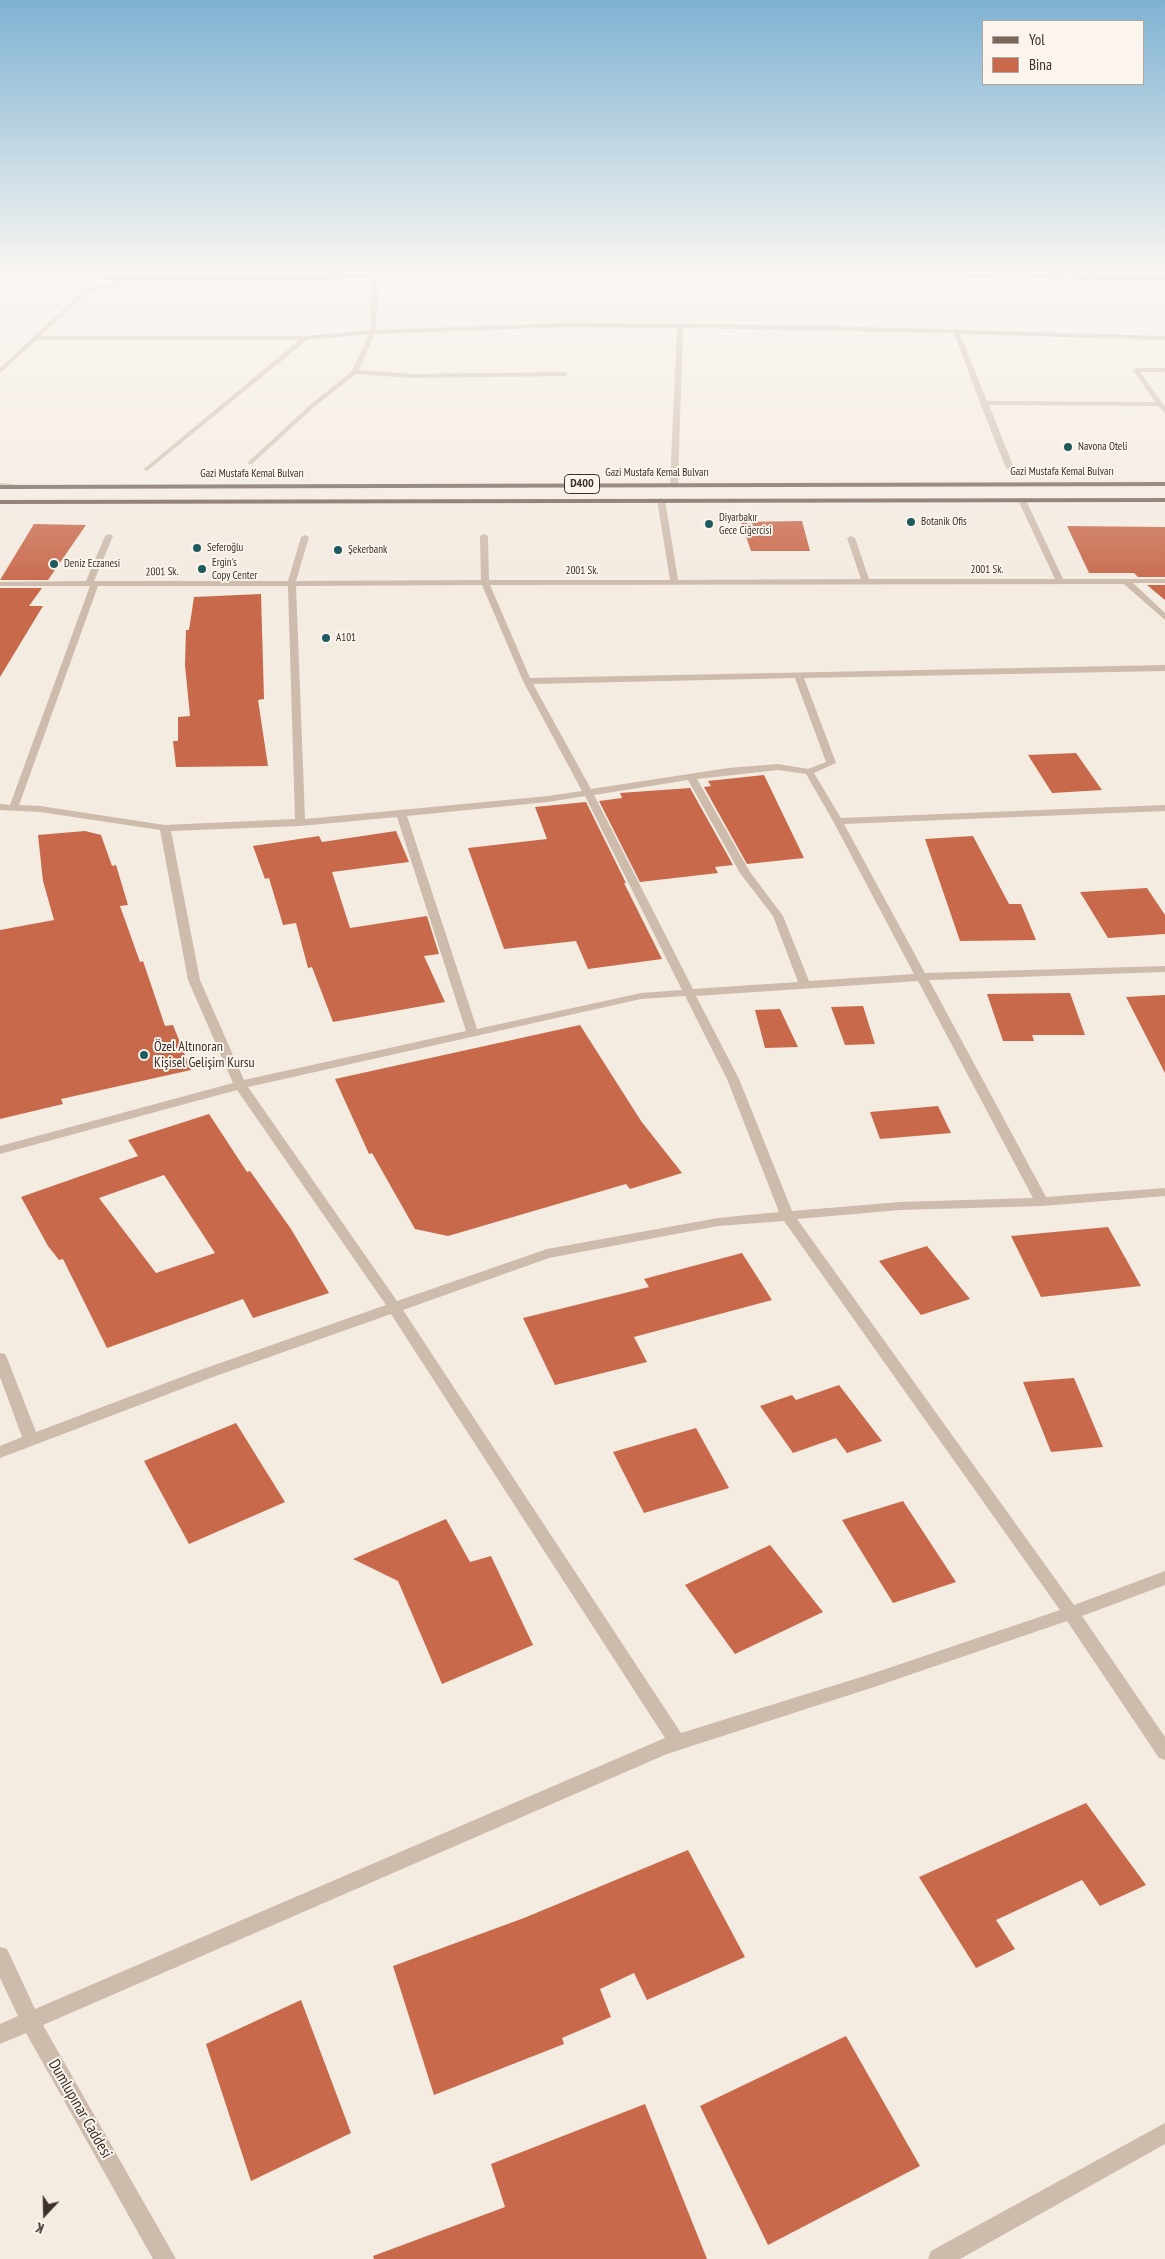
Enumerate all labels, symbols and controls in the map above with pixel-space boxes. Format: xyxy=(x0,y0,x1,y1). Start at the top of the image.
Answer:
legend xyxy=(982,20,1145,85)
text: Yol xyxy=(1029,30,1045,49)
text: Bina xyxy=(1029,55,1052,74)
place label: Navona Oteli xyxy=(1078,440,1127,454)
marker: Navona Oteli xyxy=(1062,441,1074,453)
street label: Gazi Mustafa Kemal Bulvarı xyxy=(1010,465,1114,479)
street label: Gazi Mustafa Kemal Bulvarı xyxy=(605,466,709,480)
street label: Gazi Mustafa Kemal Bulvarı xyxy=(200,467,304,481)
road number: D400 xyxy=(564,474,600,494)
place label: Diyarbakır Gece Ciğercisi xyxy=(719,511,772,537)
place label: Botanik Ofis xyxy=(921,515,967,529)
marker: Botanik Ofis xyxy=(905,516,917,528)
marker: Diyarbakır Gece Ciğercisi xyxy=(703,518,715,530)
place label: Seferoğlu xyxy=(207,541,243,555)
marker: Seferoğlu xyxy=(191,542,203,554)
place label: Şekerbank xyxy=(348,543,387,557)
marker: Şekerbank xyxy=(332,544,344,556)
place label: Ergin's Copy Center xyxy=(212,556,257,582)
place label: Deniz Eczanesi xyxy=(64,557,120,571)
marker: Deniz Eczanesi xyxy=(48,558,60,570)
marker: Ergin's Copy Center xyxy=(196,563,208,575)
street label: 2001 Sk. xyxy=(970,563,1004,577)
street label: 2001 Sk. xyxy=(565,564,599,578)
street label: 2001 Sk. xyxy=(145,565,179,579)
place label: A101 xyxy=(336,631,356,645)
marker: A101 xyxy=(320,632,332,644)
place label: Özel Altınoran Kişisel Gelişim Kursu xyxy=(154,1039,255,1072)
marker: Özel Altınoran Kişisel Gelişim Kursu xyxy=(138,1049,150,1061)
street label: Dumlupınar Caddesi xyxy=(44,2056,116,2162)
north arrow xyxy=(20,2189,70,2239)
text: K xyxy=(33,2218,46,2238)

